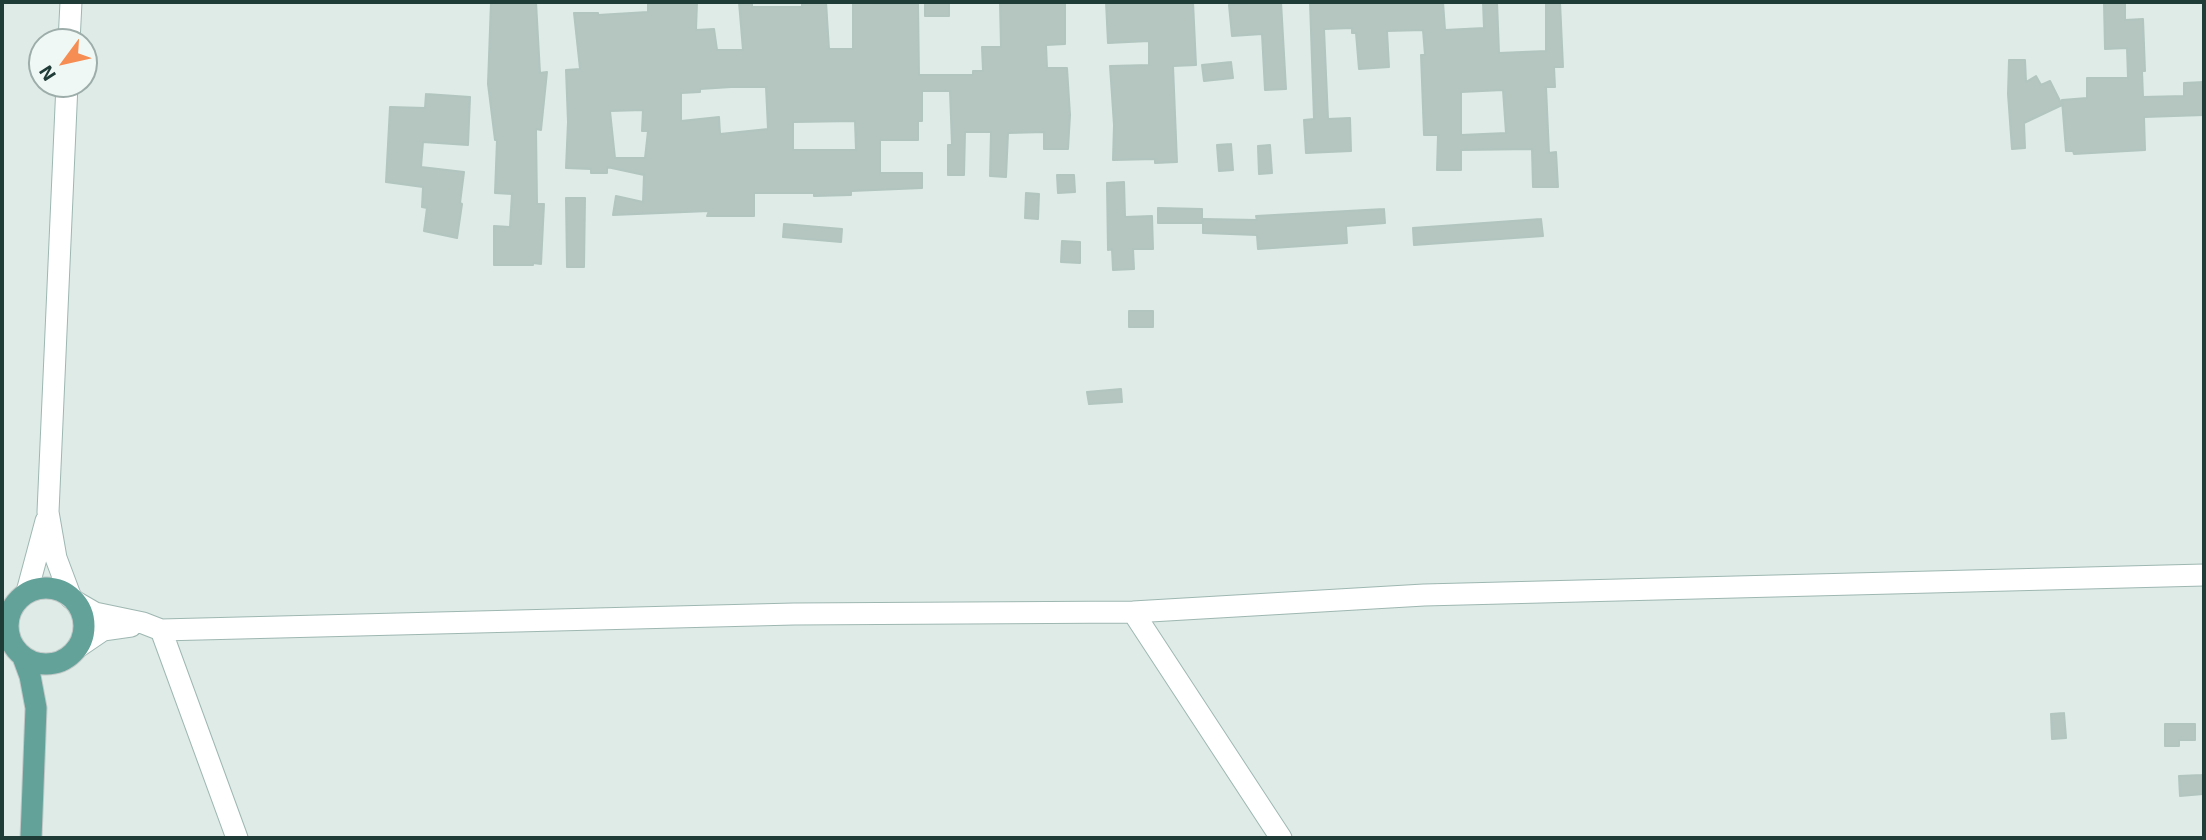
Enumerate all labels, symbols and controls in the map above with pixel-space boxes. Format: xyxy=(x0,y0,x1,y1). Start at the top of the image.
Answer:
north arrow xyxy=(28,28,98,98)
text: N xyxy=(33,62,60,86)

